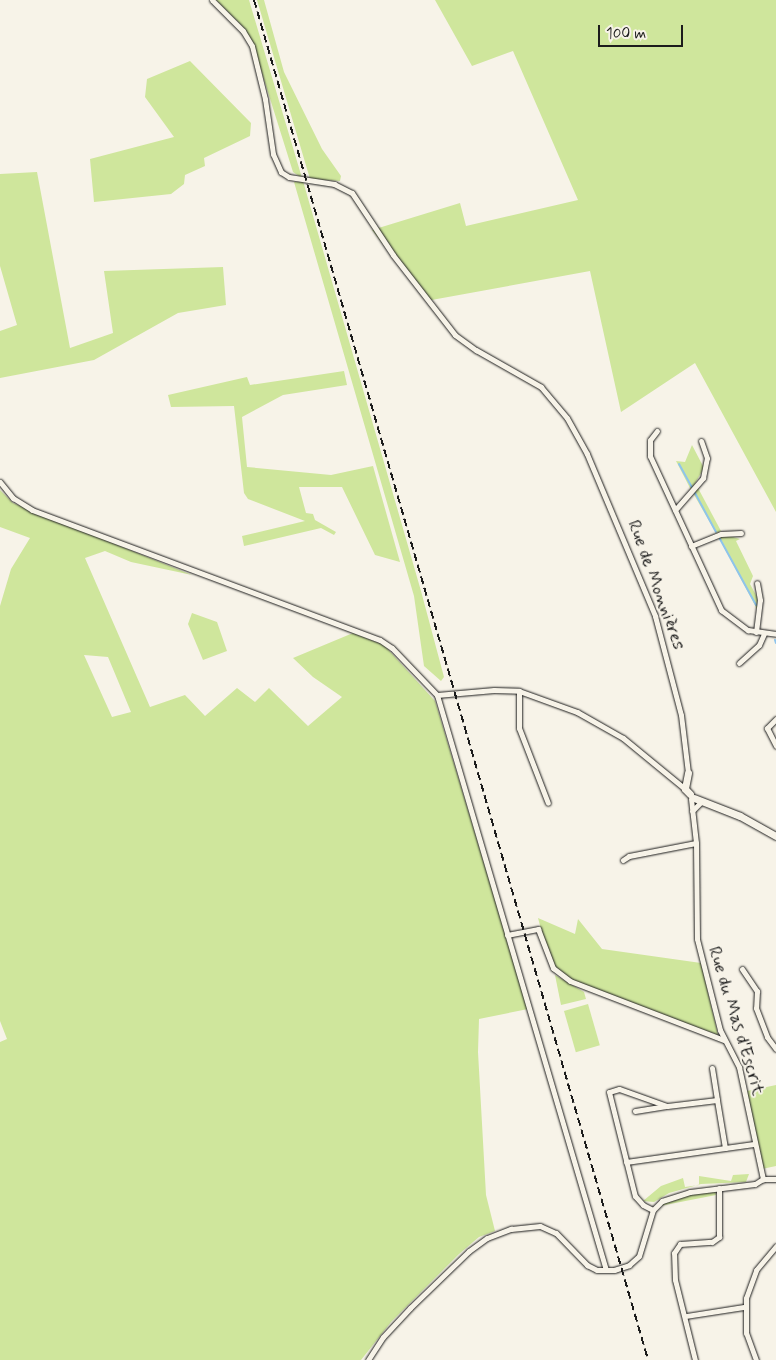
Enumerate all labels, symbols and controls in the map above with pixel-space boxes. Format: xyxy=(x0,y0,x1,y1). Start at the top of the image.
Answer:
scale bar xyxy=(601,15,686,47)
text: 100 m xyxy=(606,24,646,44)
street label: Rue de Monnières xyxy=(622,517,690,653)
street label: Rue du Mas d'Escrit xyxy=(703,945,769,1097)

